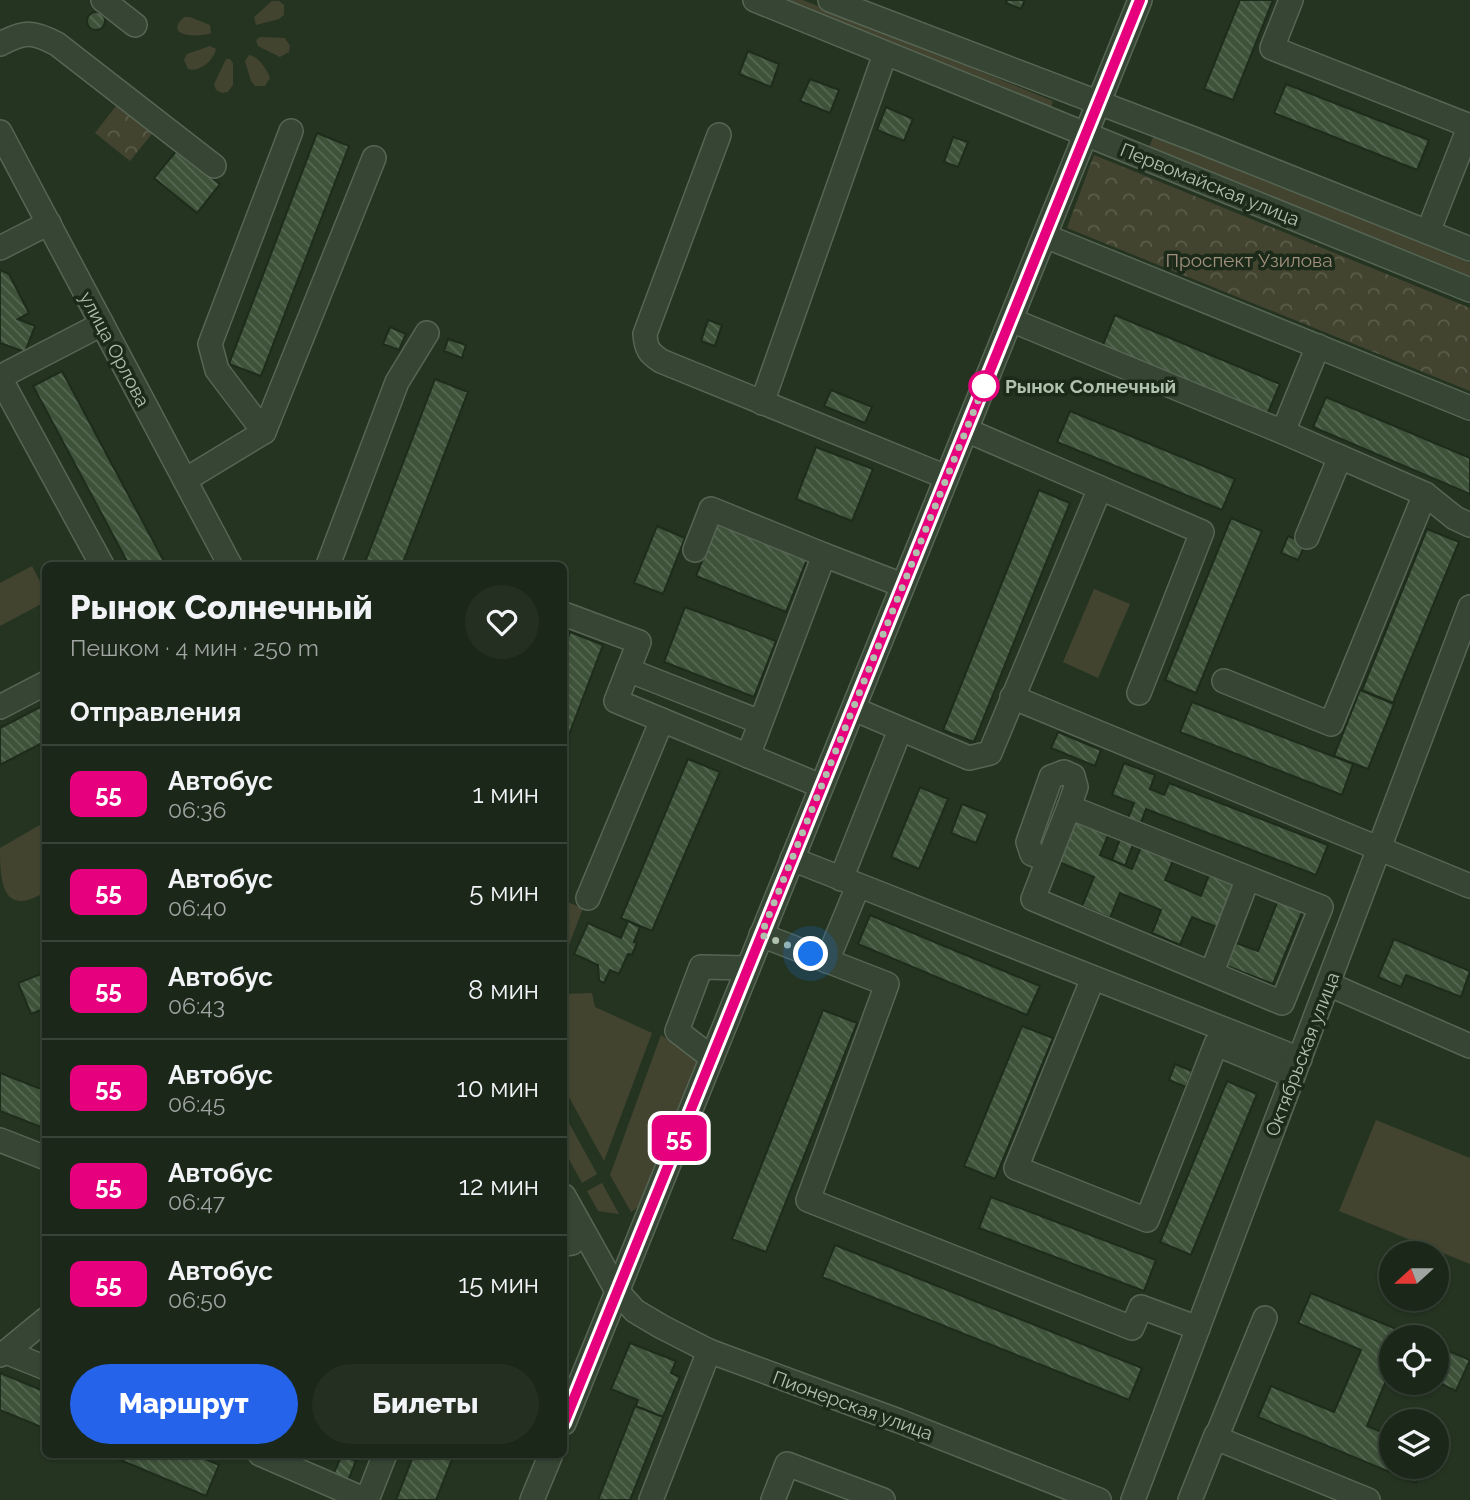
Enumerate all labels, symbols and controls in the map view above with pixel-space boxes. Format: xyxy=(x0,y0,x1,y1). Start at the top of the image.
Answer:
street label: Первомайская улица xyxy=(1117,138,1303,230)
park label: Проспект Узилова xyxy=(1165,249,1333,271)
street label: улица Орлова xyxy=(75,288,155,410)
marker: Рынок Солнечный xyxy=(969,371,999,401)
place label: Рынок Солнечный xyxy=(1005,375,1176,397)
button: heart xyxy=(465,585,539,659)
text: Рынок Солнечный xyxy=(70,588,373,627)
text: Пешком · 4 мин · 250 m xyxy=(70,634,319,661)
text: Отправления xyxy=(70,697,241,727)
text: Автобус xyxy=(168,766,273,796)
text: 55 xyxy=(95,779,122,808)
text: 1 мин xyxy=(472,779,539,809)
text: 06:36 xyxy=(168,796,226,823)
text: Автобус xyxy=(168,864,273,894)
text: 55 xyxy=(95,877,122,906)
text: 5 мин xyxy=(469,877,539,907)
text: 06:40 xyxy=(168,894,227,921)
your location xyxy=(793,936,828,971)
text: Автобус xyxy=(168,962,273,992)
street label: Октябрьская улица xyxy=(1261,969,1343,1139)
text: 55 xyxy=(95,975,122,1004)
text: 8 мин xyxy=(468,975,539,1005)
text: 06:43 xyxy=(168,992,225,1019)
text: Автобус xyxy=(168,1060,273,1090)
text: 55 xyxy=(95,1073,122,1102)
text: 10 мин xyxy=(457,1073,539,1103)
text: 06:45 xyxy=(168,1090,225,1117)
line badge: 55 xyxy=(648,1115,710,1161)
text: 55 xyxy=(666,1123,692,1152)
text: Автобус xyxy=(168,1158,273,1188)
text: 55 xyxy=(95,1171,122,1200)
text: 12 мин xyxy=(459,1171,539,1201)
text: 06:47 xyxy=(168,1188,225,1215)
north arrow xyxy=(1379,1241,1449,1311)
map controls xyxy=(1379,1241,1449,1479)
text: Автобус xyxy=(168,1256,273,1286)
text: 55 xyxy=(95,1269,122,1298)
text: 15 мин xyxy=(458,1269,539,1299)
text: 06:50 xyxy=(168,1286,227,1313)
button: locate xyxy=(1379,1325,1449,1395)
button: Маршрут xyxy=(70,1364,298,1444)
button: Билеты xyxy=(312,1364,539,1444)
street label: Пионерская улица xyxy=(770,1366,936,1444)
button: layers xyxy=(1379,1409,1449,1479)

